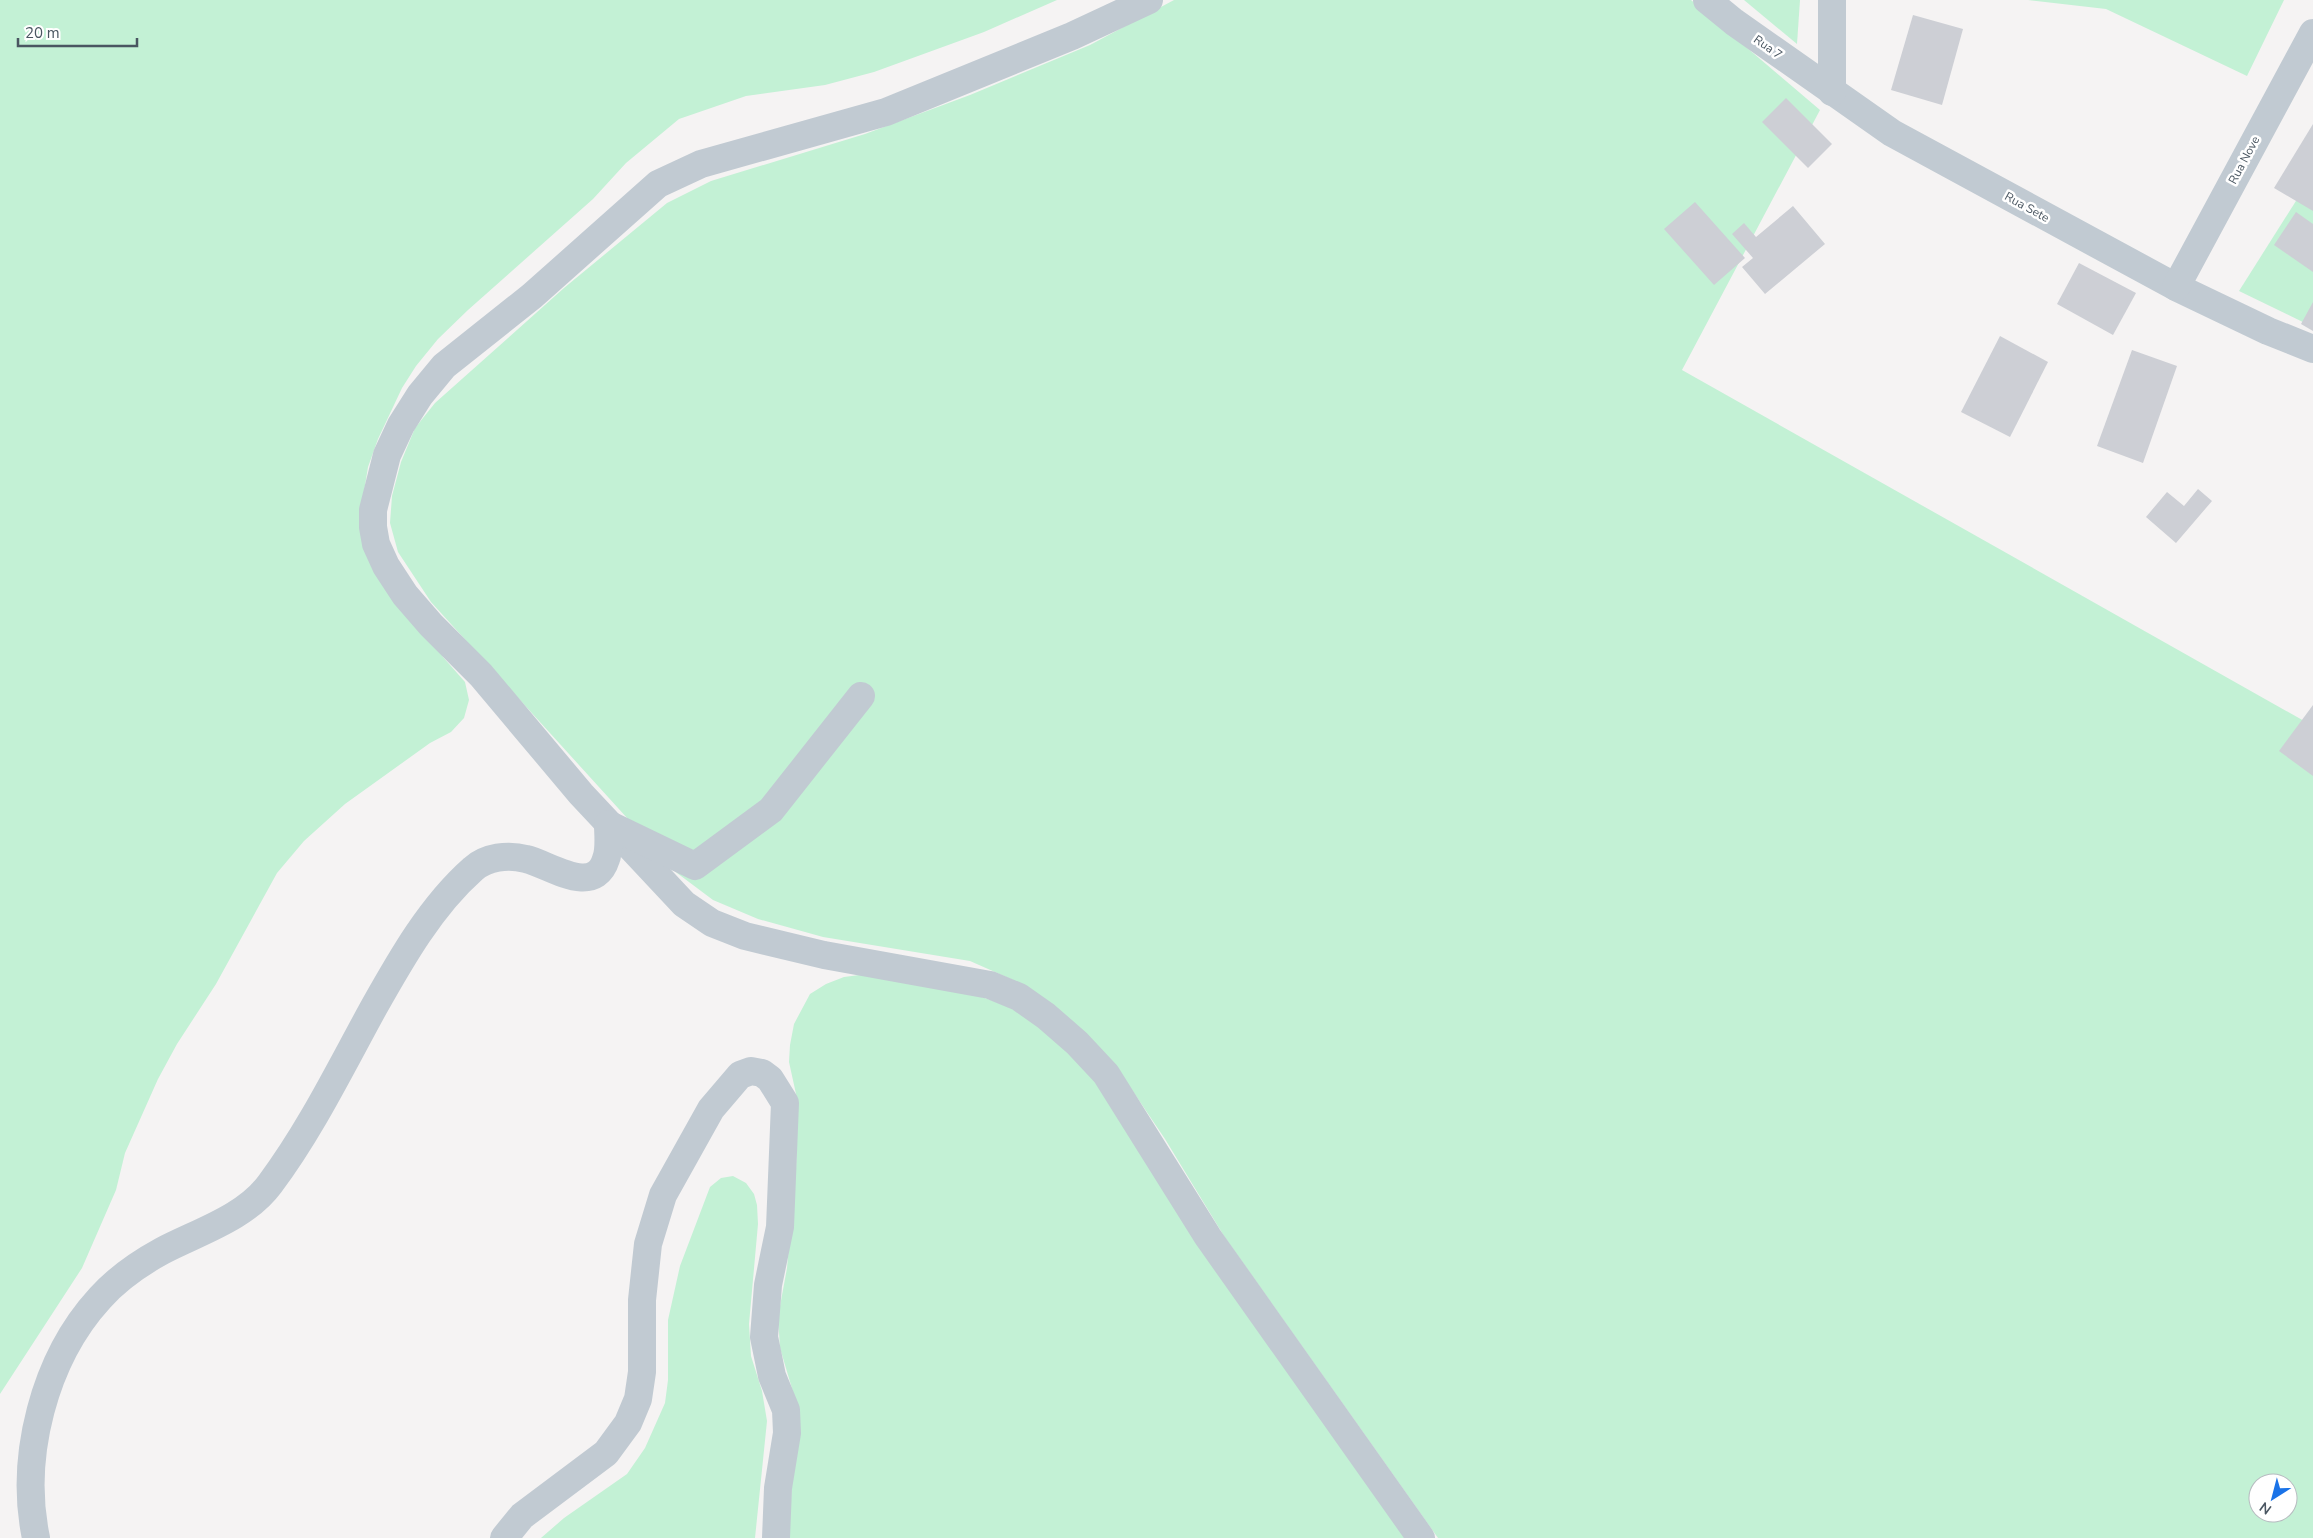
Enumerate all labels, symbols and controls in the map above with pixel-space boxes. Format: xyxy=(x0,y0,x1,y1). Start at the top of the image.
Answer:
scale bar xyxy=(18,15,136,47)
text: 20 m xyxy=(25,23,60,43)
street label: Rua 7 xyxy=(1751,31,1785,63)
street label: Rua Nove xyxy=(2225,133,2263,187)
street label: Rua Sete xyxy=(2002,188,2052,226)
north arrow xyxy=(2248,1473,2298,1523)
text: N xyxy=(2256,1497,2275,1519)

